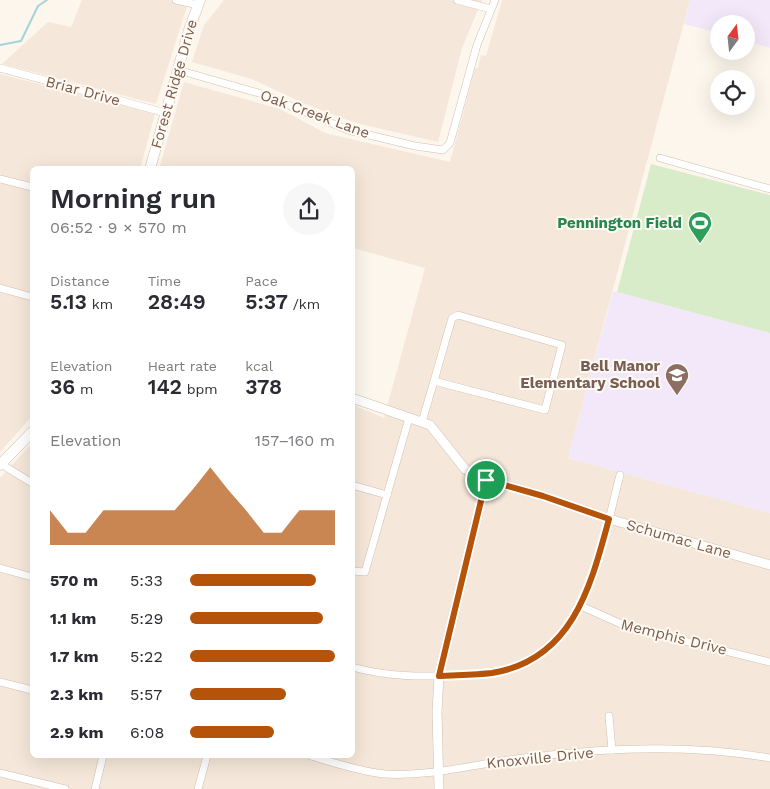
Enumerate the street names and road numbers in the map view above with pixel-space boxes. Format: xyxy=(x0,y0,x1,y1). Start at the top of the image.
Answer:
street label: Forest Ridge Drive xyxy=(147,17,201,151)
street label: Briar Drive xyxy=(44,72,122,110)
street label: Oak Creek Lane xyxy=(258,86,372,142)
street label: Schumac Lane xyxy=(624,515,734,563)
street label: Memphis Drive xyxy=(619,615,729,659)
street label: Knoxville Drive xyxy=(485,743,595,773)

